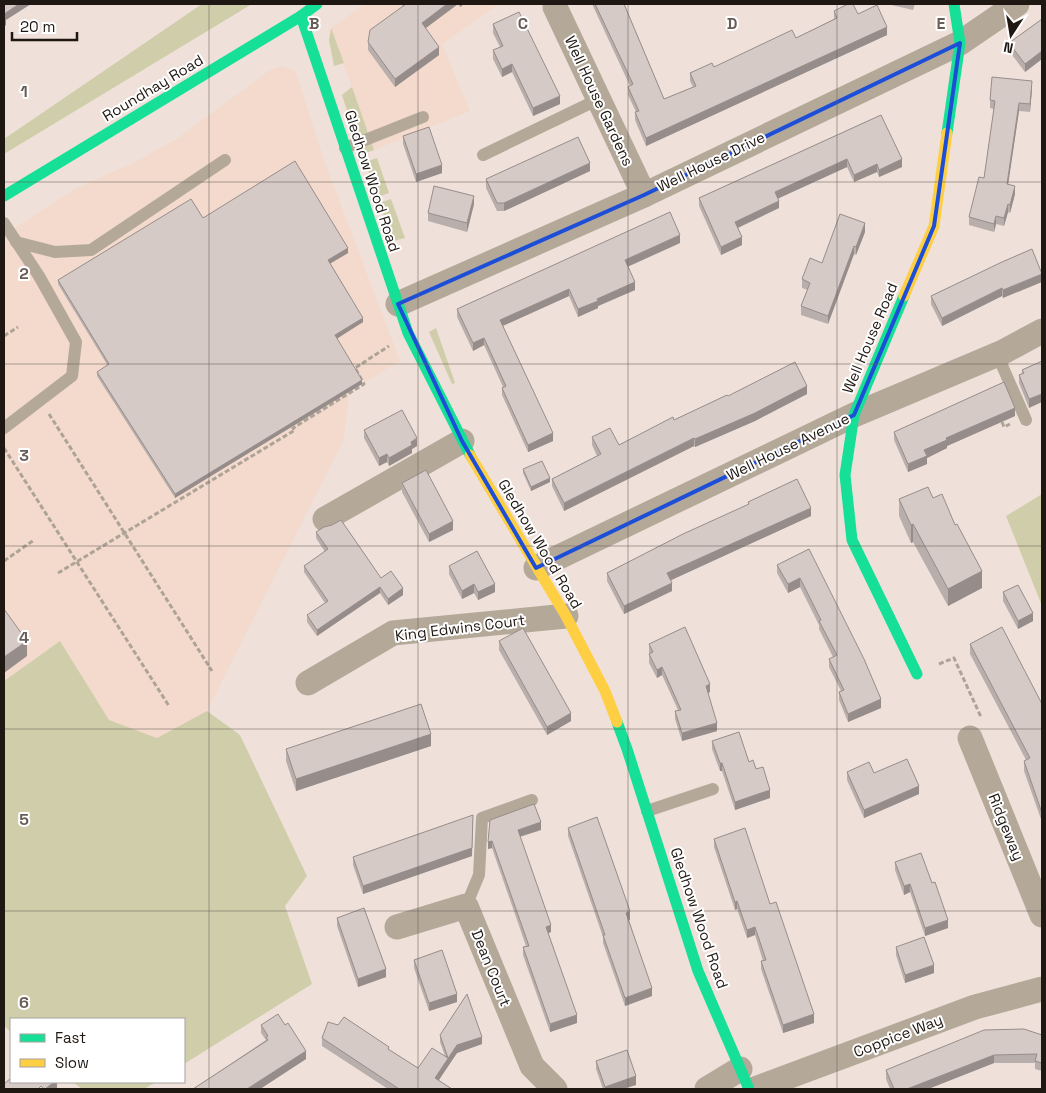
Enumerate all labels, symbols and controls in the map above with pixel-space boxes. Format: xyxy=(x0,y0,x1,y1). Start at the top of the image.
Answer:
scale bar xyxy=(12,10,78,42)
north arrow xyxy=(986,10,1036,60)
text: B xyxy=(309,13,319,34)
text: C xyxy=(518,13,528,34)
text: D xyxy=(727,13,737,34)
text: E xyxy=(937,13,946,34)
text: 20 m xyxy=(20,17,55,36)
street label: Well House Gardens xyxy=(561,33,638,169)
text: N xyxy=(1002,38,1015,57)
street label: Roundhay Road xyxy=(99,50,207,125)
text: 1 xyxy=(20,81,28,102)
street label: Gledhow Wood Road xyxy=(341,108,404,254)
street label: Well House Drive xyxy=(654,127,768,196)
text: 2 xyxy=(19,263,29,284)
street label: Well House Road xyxy=(838,279,901,396)
street label: Well House Avenue xyxy=(723,408,853,485)
text: 3 xyxy=(19,445,29,466)
street label: Gledhow Wood Road xyxy=(494,475,587,612)
street label: King Edwins Court xyxy=(394,610,526,645)
text: 4 xyxy=(19,627,29,648)
street label: Ridgeway xyxy=(984,790,1029,863)
text: 5 xyxy=(19,809,29,830)
street label: Gledhow Wood Road xyxy=(666,845,733,991)
street label: Dean Court xyxy=(467,927,516,1009)
text: 6 xyxy=(19,992,29,1013)
street label: Coppice Way xyxy=(851,1010,945,1061)
legend xyxy=(10,1018,185,1083)
text: Fast xyxy=(55,1028,86,1047)
text: Slow xyxy=(55,1053,89,1072)

